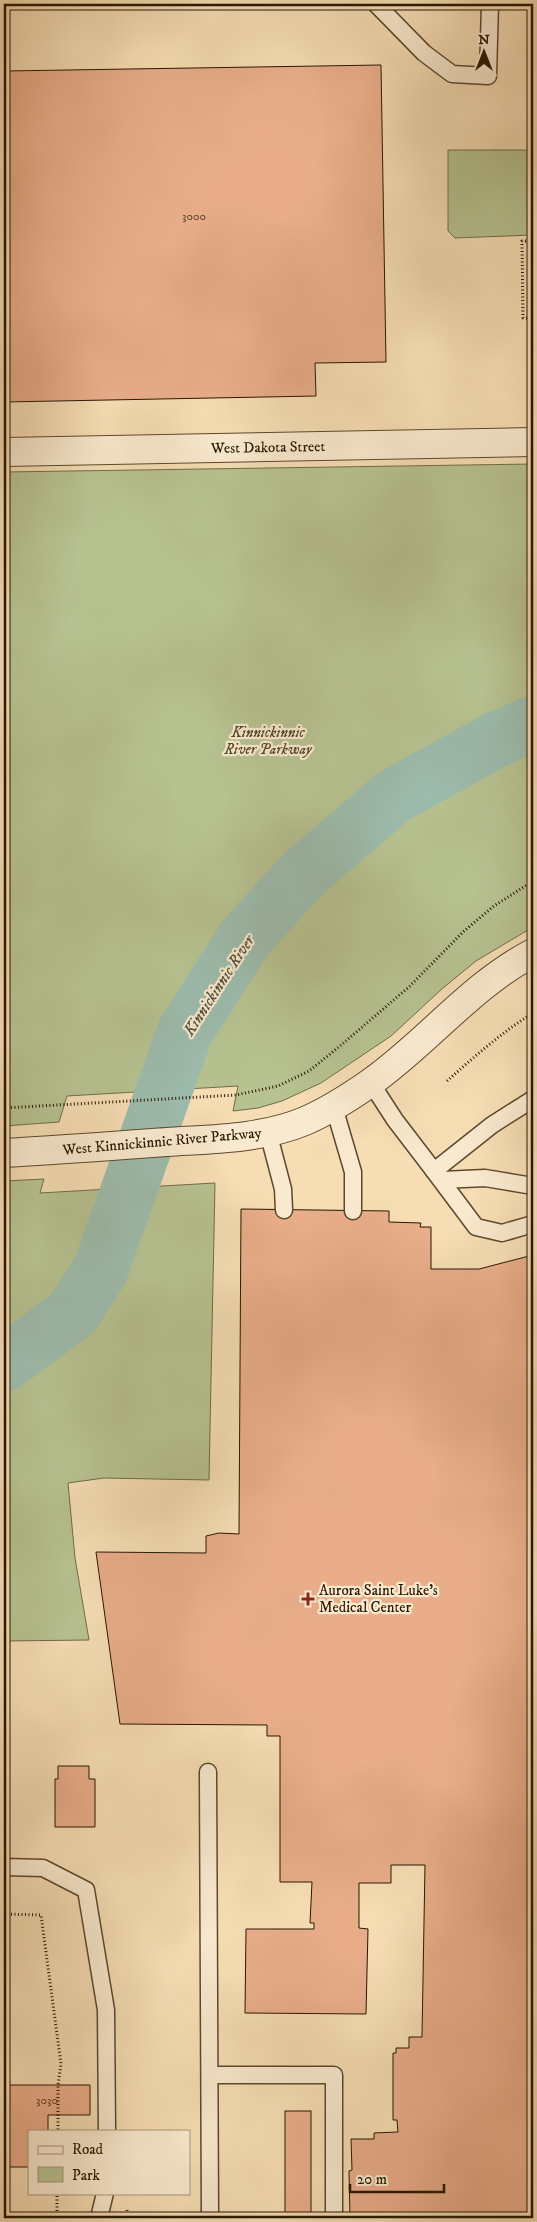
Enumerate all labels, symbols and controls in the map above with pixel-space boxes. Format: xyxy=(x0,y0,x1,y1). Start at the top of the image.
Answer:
north arrow xyxy=(460,28,510,78)
text: N xyxy=(478,31,490,49)
house number: 3000 xyxy=(182,209,206,224)
street label: West Dakota Street xyxy=(210,437,325,458)
park label: Kinnickinnic River Parkway xyxy=(223,723,313,759)
water label: Kinnickinnic River xyxy=(178,931,259,1040)
street label: West Kinnickinnic River Parkway xyxy=(61,1123,263,1160)
place label: Aurora Saint Luke's Medical Center xyxy=(319,1581,438,1617)
marker: Aurora Saint Luke's Medical Center xyxy=(301,1592,315,1606)
house number: 3030 xyxy=(36,2093,58,2108)
legend xyxy=(28,2130,190,2194)
text: Road xyxy=(72,2140,104,2159)
scale bar xyxy=(350,2162,443,2194)
text: Park xyxy=(72,2166,101,2185)
text: 20 m xyxy=(357,2170,387,2189)

